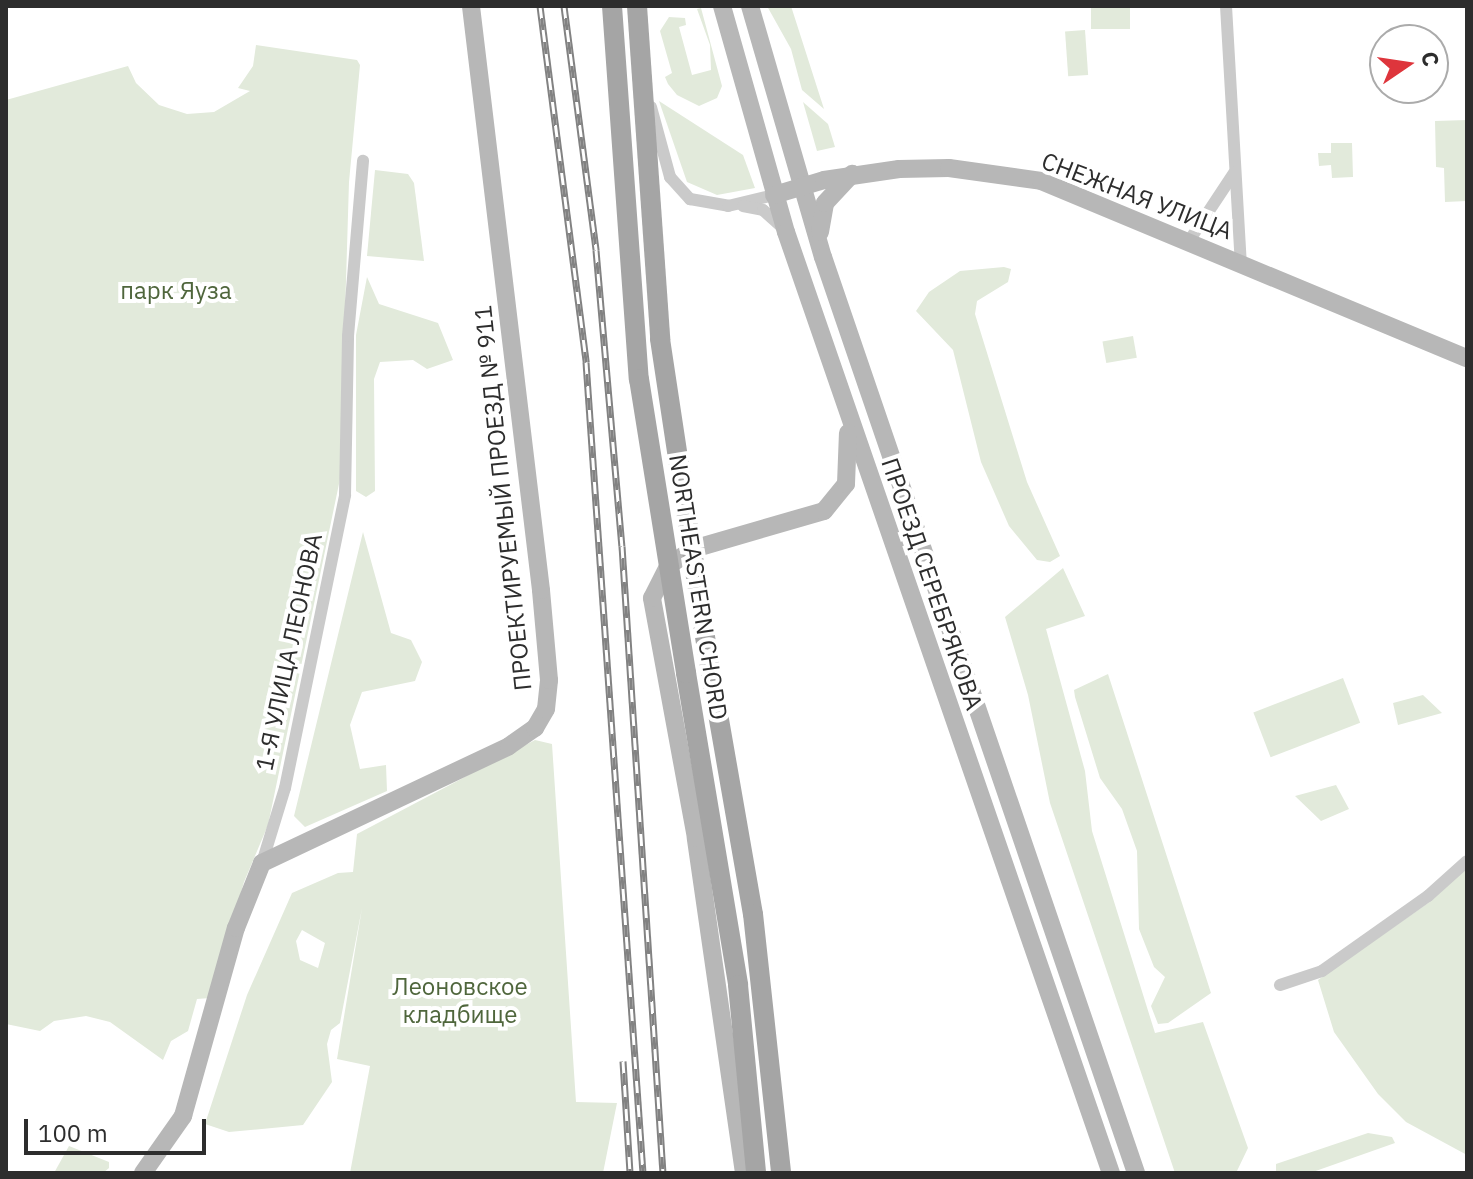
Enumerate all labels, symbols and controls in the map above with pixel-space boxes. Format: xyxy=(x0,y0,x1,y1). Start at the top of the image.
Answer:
north arrow xyxy=(1369,24,1449,104)
text: С xyxy=(1415,49,1447,69)
street label: СНЕЖНАЯ УЛИЦА xyxy=(1038,146,1236,246)
park label: парк Яуза xyxy=(120,277,232,305)
street label: ПРОЕКТИРУЕМЫЙ ПРОЕЗД № 911 xyxy=(468,304,538,692)
street label: NORTHEASTERN CHORD xyxy=(663,452,733,722)
street label: ПРОЕЗД СЕРЕБРЯКОВА xyxy=(875,454,989,714)
street label: 1-Я УЛИЦА ЛЕОНОВА xyxy=(250,531,328,773)
park label: Леоновское кладбище xyxy=(392,973,528,1029)
scale bar xyxy=(28,1103,210,1153)
text: 100 m xyxy=(38,1117,108,1149)

